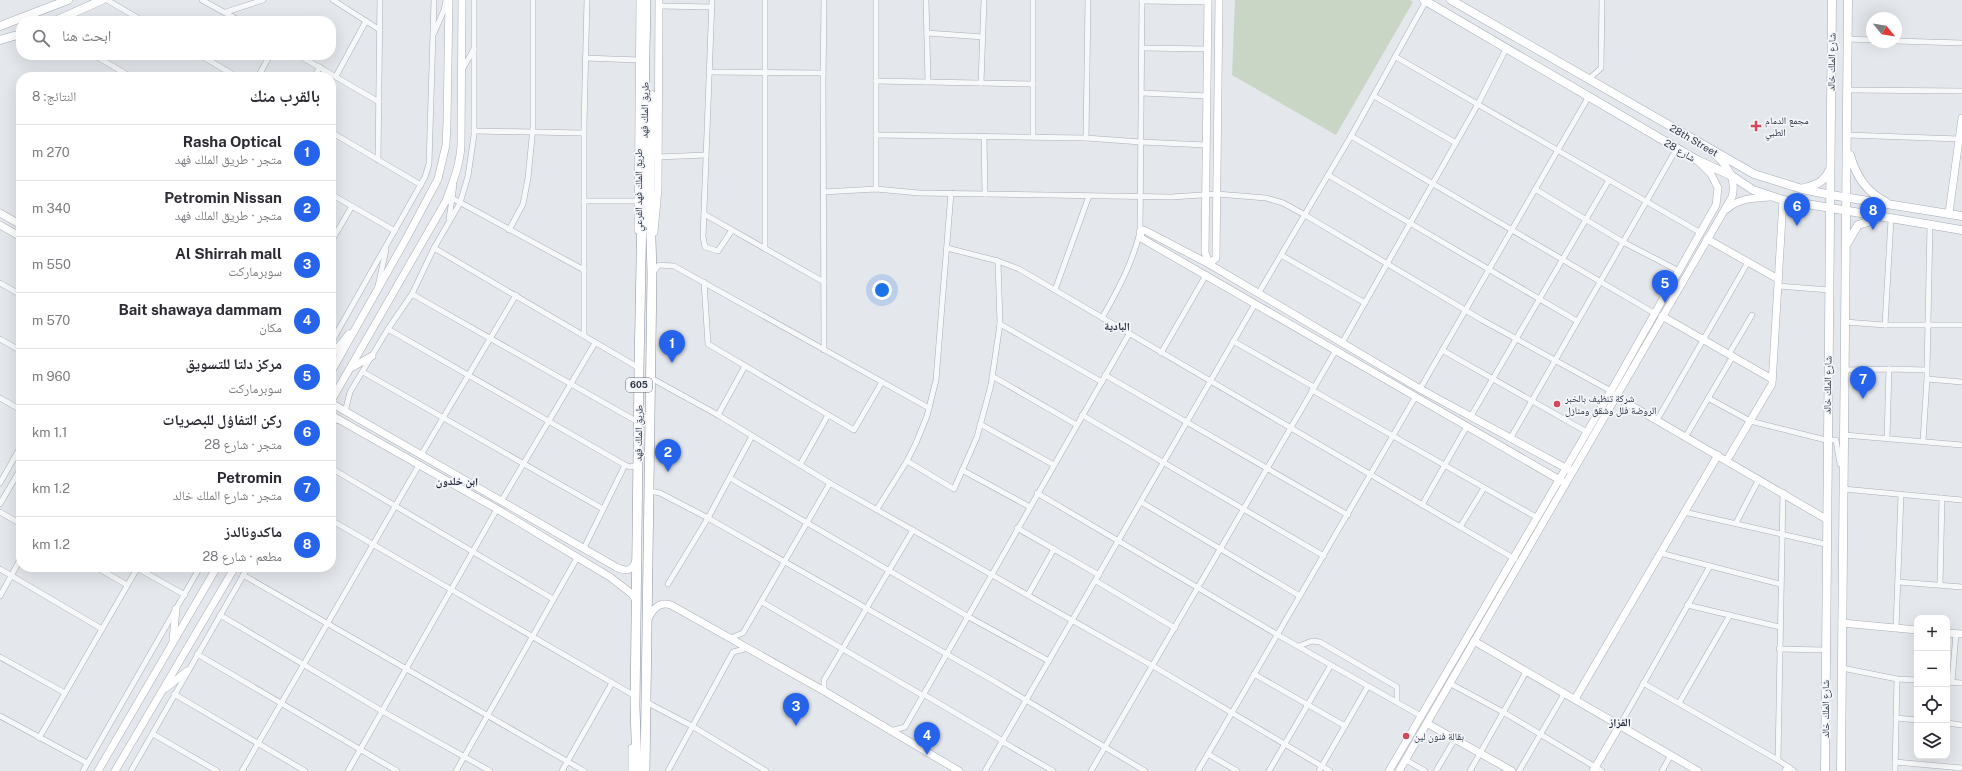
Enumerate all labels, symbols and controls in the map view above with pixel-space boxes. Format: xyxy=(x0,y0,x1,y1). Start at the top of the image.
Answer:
north arrow xyxy=(1866,12,1902,48)
search box xyxy=(16,16,336,60)
icon: search xyxy=(30,27,52,49)
text: ابحث هنا xyxy=(62,27,111,44)
street label: شارع الملك خالد xyxy=(1824,32,1839,91)
street label: طريق الملك فهد xyxy=(638,81,651,138)
text: بالقرب منك xyxy=(250,86,320,106)
text: النتائج: 8 xyxy=(32,89,76,104)
place label: مجمع الدمام الطبي xyxy=(1765,114,1809,141)
marker: مجمع الدمام الطبي xyxy=(1750,120,1762,132)
street label: 28th Street xyxy=(1668,121,1720,159)
text: Rasha Optical xyxy=(183,133,282,150)
street label: شارع 28 xyxy=(1662,136,1698,165)
text: 270 m xyxy=(32,145,70,160)
text: 1 xyxy=(304,145,310,160)
street label: طريق الملك فهد الفرعي xyxy=(632,148,647,232)
text: متجر · طريق الملك فهد xyxy=(175,152,282,167)
text: Petromin Nissan xyxy=(164,189,282,206)
pin: 6 xyxy=(1784,193,1810,226)
pin: 8 xyxy=(1860,197,1886,230)
text: 340 m xyxy=(32,201,71,216)
text: 2 xyxy=(303,201,311,216)
text: متجر · طريق الملك فهد xyxy=(175,208,282,223)
text: Al Shirrah mall xyxy=(175,245,282,262)
text: 550 m xyxy=(32,257,71,272)
text: 3 xyxy=(303,257,311,272)
text: سوبرماركت xyxy=(228,264,282,279)
pin: 5 xyxy=(1652,270,1678,303)
your location xyxy=(872,280,892,300)
text: Bait shawaya dammam xyxy=(119,301,282,318)
text: 570 m xyxy=(32,313,70,328)
text: 4 xyxy=(303,313,311,328)
text: مكان xyxy=(259,320,282,335)
district label: البادية xyxy=(1104,320,1130,333)
pin: 1 xyxy=(659,330,685,363)
text: مركز دلتا للتسويق xyxy=(185,355,282,372)
street label: شارع الملك خالد xyxy=(1820,355,1835,414)
pin: 7 xyxy=(1850,366,1876,399)
text: 960 m xyxy=(32,369,70,384)
text: 5 xyxy=(303,369,311,384)
road number: 605 xyxy=(626,378,652,392)
text: سوبرماركت xyxy=(228,381,282,396)
place label: شركة تنظيف بالخبر الروضة فلل وشقق ومنازل xyxy=(1564,392,1657,417)
marker: شركة تنظيف بالخبر الروضة فلل وشقق ومنازل xyxy=(1552,399,1562,409)
street label: طريق الملك فهد xyxy=(632,404,645,461)
text: ركن التفاؤل للبصريات xyxy=(162,411,282,428)
text: 1.1 km xyxy=(32,425,67,440)
text: 6 xyxy=(303,425,311,440)
text: متجر · شارع 28 xyxy=(204,437,282,452)
pin: 2 xyxy=(655,439,681,472)
text: Petromin xyxy=(217,469,282,486)
district label: ابن خلدون xyxy=(436,475,478,489)
text: 1.2 km xyxy=(32,481,70,496)
text: 7 xyxy=(303,481,311,496)
text: متجر · شارع الملك خالد xyxy=(173,488,282,503)
text: ماكدونالدز xyxy=(225,523,282,540)
text: 1.2 km xyxy=(32,537,70,552)
text: 8 xyxy=(303,537,311,552)
text: مطعم · شارع 28 xyxy=(202,549,282,564)
map controls xyxy=(1914,615,1950,759)
button: + xyxy=(1914,615,1950,651)
button: − xyxy=(1914,651,1950,687)
street label: شارع الملك خالد xyxy=(1819,680,1832,738)
button: locate xyxy=(1914,687,1950,723)
pin: 3 xyxy=(783,693,809,726)
district label: القزاز xyxy=(1608,716,1631,729)
pin: 4 xyxy=(914,722,940,755)
button: layers xyxy=(1914,723,1950,759)
place label: بقالة فنون لين xyxy=(1414,730,1464,743)
marker: بقالة فنون لين xyxy=(1401,731,1411,741)

